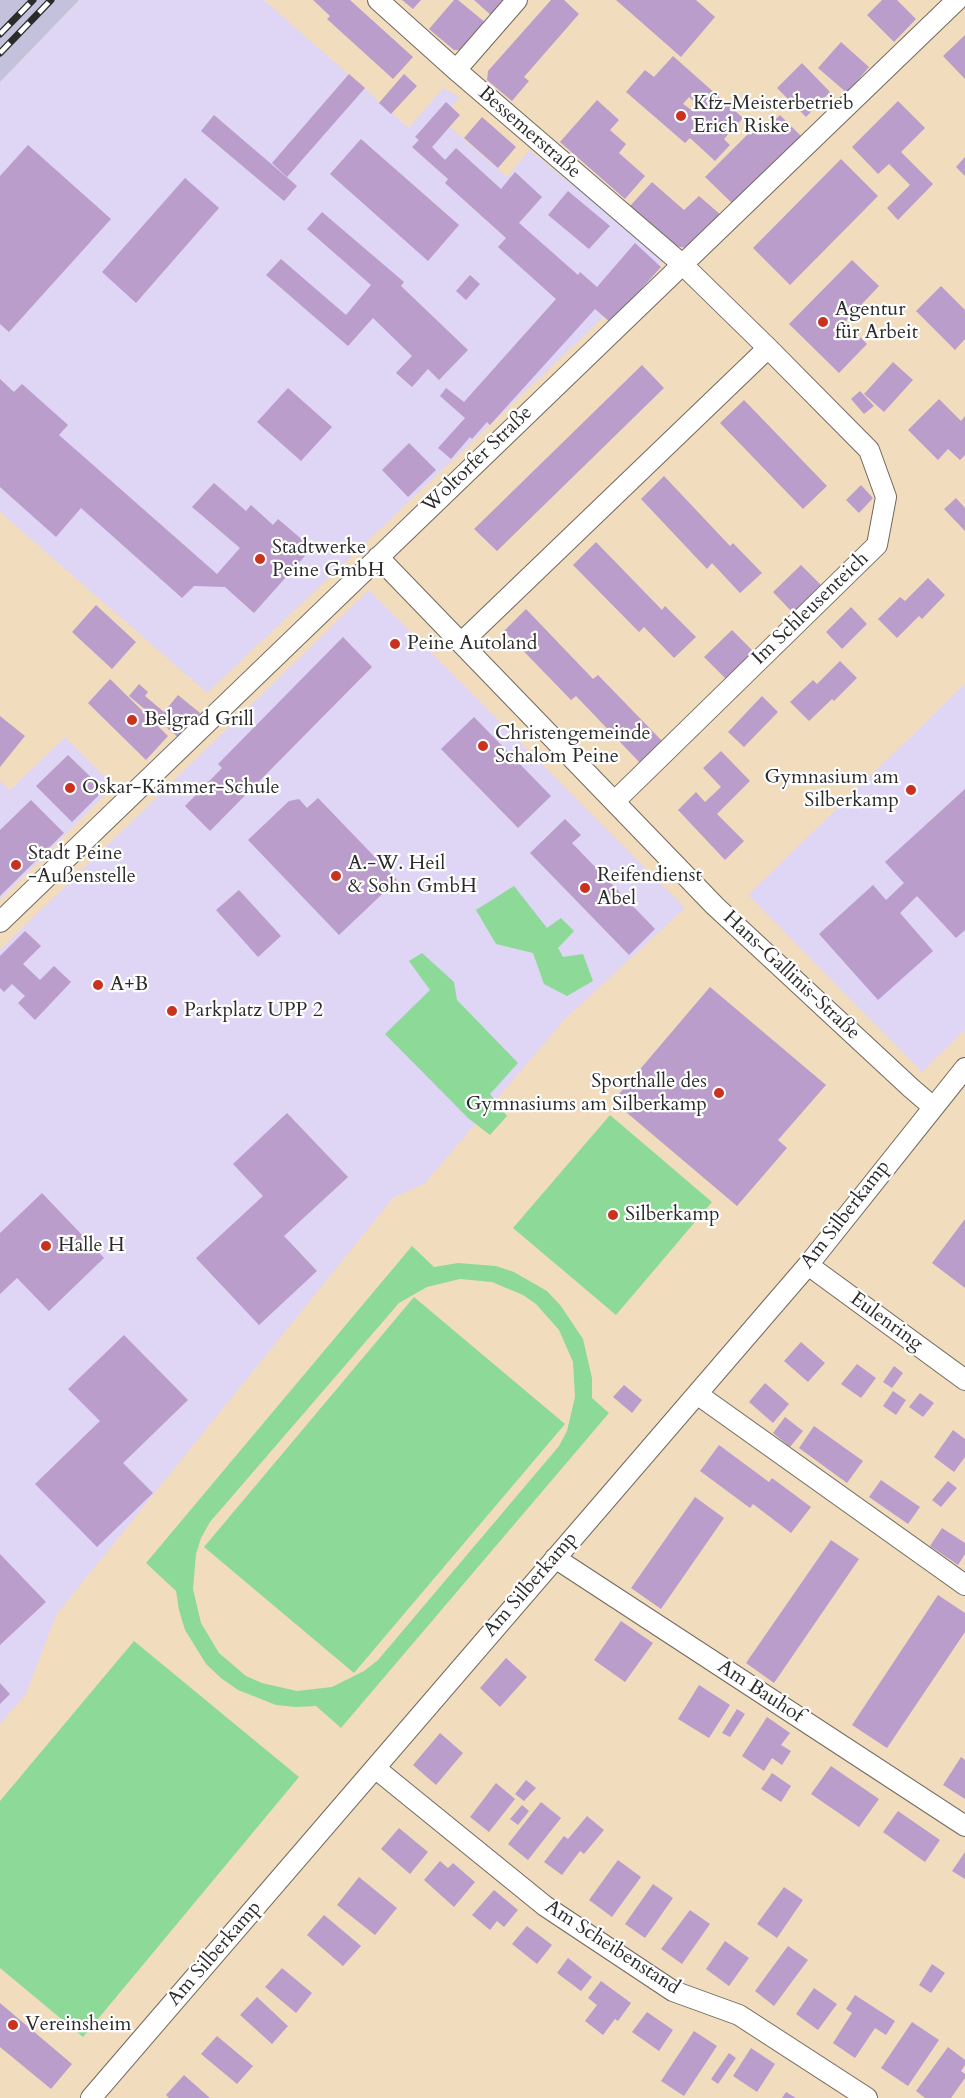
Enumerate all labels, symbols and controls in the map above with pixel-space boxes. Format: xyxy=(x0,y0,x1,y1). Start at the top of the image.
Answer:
street label: Bessemerstraße xyxy=(473,82,585,184)
place label: Kfz-Meisterbetrieb Erich Riske xyxy=(693,92,854,139)
marker: Kfz-Meisterbetrieb Erich Riske xyxy=(674,109,688,123)
place label: Agentur für Arbeit xyxy=(835,298,918,345)
marker: Agentur für Arbeit xyxy=(816,315,830,329)
street label: Woltorfer Straße xyxy=(418,402,538,518)
place label: Stadtwerke Peine GmbH xyxy=(272,536,385,583)
street label: Im Schleusenteich xyxy=(748,547,874,671)
marker: Stadtwerke Peine GmbH xyxy=(253,552,267,566)
place label: Peine Autoland xyxy=(407,632,537,656)
marker: Peine Autoland xyxy=(388,637,402,651)
place label: Belgrad Grill xyxy=(144,708,254,732)
marker: Belgrad Grill xyxy=(125,713,139,727)
place label: Christengemeinde Schalom Peine xyxy=(495,722,651,769)
marker: Christengemeinde Schalom Peine xyxy=(476,739,490,753)
place label: Gymnasium am Silberkamp xyxy=(765,766,899,813)
place label: Oskar-Kämmer-Schule xyxy=(82,776,280,800)
marker: Oskar-Kämmer-Schule xyxy=(63,781,77,795)
marker: Gymnasium am Silberkamp xyxy=(904,783,918,797)
place label: Stadt Peine -Außenstelle xyxy=(28,842,136,889)
place label: A.-W. Heil & Sohn GmbH xyxy=(348,852,477,899)
marker: Stadt Peine -Außenstelle xyxy=(9,858,23,872)
place label: Reifendienst Abel xyxy=(597,864,702,911)
marker: A.-W. Heil & Sohn GmbH xyxy=(329,869,343,883)
marker: Reifendienst Abel xyxy=(578,881,592,895)
street label: Hans-Gallinis-Straße xyxy=(718,906,864,1046)
place label: A+B xyxy=(110,973,148,997)
marker: A+B xyxy=(91,978,105,992)
place label: Parkplatz UPP 2 xyxy=(184,999,323,1023)
marker: Parkplatz UPP 2 xyxy=(165,1004,179,1018)
place label: Sporthalle des Gymnasiums am Silberkamp xyxy=(466,1070,707,1117)
marker: Sporthalle des Gymnasiums am Silberkamp xyxy=(712,1086,726,1100)
street label: Am Silberkamp xyxy=(796,1156,896,1274)
place label: Silberkamp xyxy=(625,1203,720,1227)
marker: Silberkamp xyxy=(606,1208,620,1222)
place label: Halle H xyxy=(58,1234,125,1258)
marker: Halle H xyxy=(39,1239,53,1253)
street label: Eulenring xyxy=(845,1288,927,1356)
street label: Am Silberkamp xyxy=(479,1528,583,1642)
street label: Am Bauhof xyxy=(713,1655,807,1729)
street label: Am Scheibenstand xyxy=(540,1895,684,2001)
street label: Am Silberkamp xyxy=(163,1897,267,2011)
place label: Vereinsheim xyxy=(25,2013,131,2037)
marker: Vereinsheim xyxy=(6,2018,20,2032)

